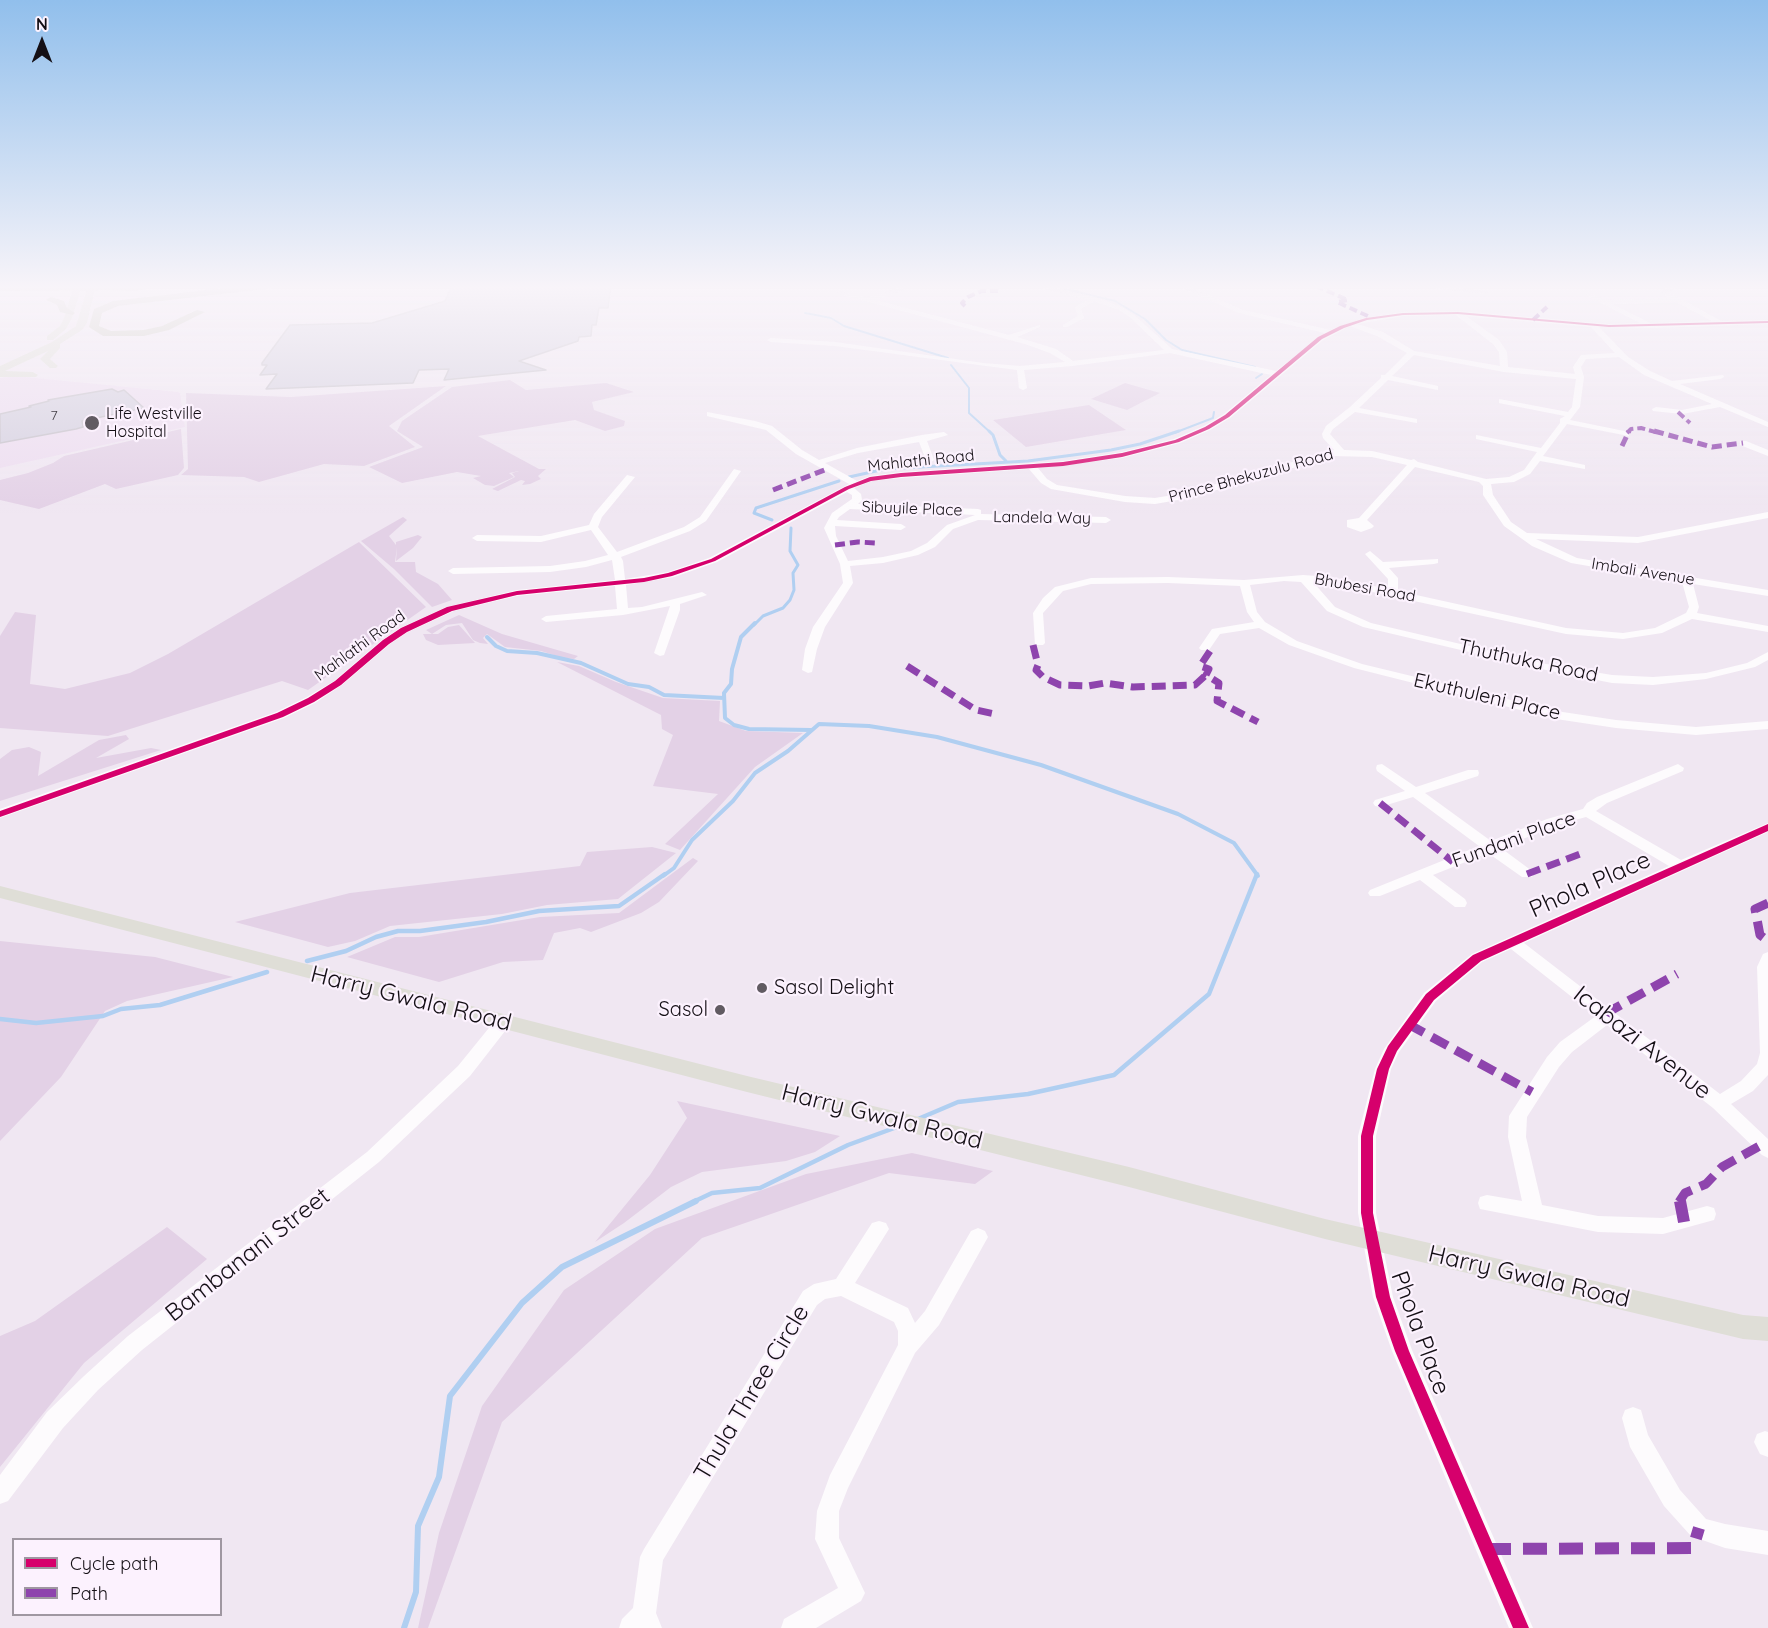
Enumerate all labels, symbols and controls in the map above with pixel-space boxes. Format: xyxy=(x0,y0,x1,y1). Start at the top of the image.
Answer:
north arrow xyxy=(12,12,72,72)
text: N xyxy=(36,14,48,34)
place label: Life Westville Hospital xyxy=(106,404,202,442)
house number: 7 xyxy=(50,408,58,424)
marker: Life Westville Hospital xyxy=(83,414,101,432)
street label: Prince Bhekuzulu Road xyxy=(1167,445,1335,507)
street label: Mahlathi Road xyxy=(867,446,975,476)
street label: Sibuyile Place xyxy=(861,498,963,520)
street label: Landela Way xyxy=(993,508,1091,528)
street label: Imbali Avenue xyxy=(1590,554,1696,590)
street label: Bhubesi Road xyxy=(1313,570,1417,606)
street label: Mahlathi Road xyxy=(311,607,409,685)
street label: Thuthuka Road xyxy=(1456,634,1600,688)
street label: Ekuthuleni Place xyxy=(1411,668,1563,726)
street label: Fundani Place xyxy=(1449,807,1579,873)
street label: Phola Place xyxy=(1525,846,1655,924)
street label: Harry Gwala Road xyxy=(308,960,514,1038)
place label: Sasol Delight xyxy=(774,976,894,1000)
street label: Icabazi Avenue xyxy=(1567,980,1717,1106)
marker: Sasol Delight xyxy=(755,981,769,995)
place label: Sasol xyxy=(659,998,708,1022)
marker: Sasol xyxy=(713,1003,727,1017)
street label: Harry Gwala Road xyxy=(779,1078,985,1156)
street label: Bambanani Street xyxy=(160,1182,336,1328)
street label: Harry Gwala Road xyxy=(1425,1240,1633,1314)
street label: Phola Place xyxy=(1384,1267,1456,1399)
street label: Thula Three Circle xyxy=(688,1300,816,1486)
legend xyxy=(12,1538,222,1616)
text: Cycle path xyxy=(70,1552,158,1575)
text: Path xyxy=(70,1582,108,1605)

